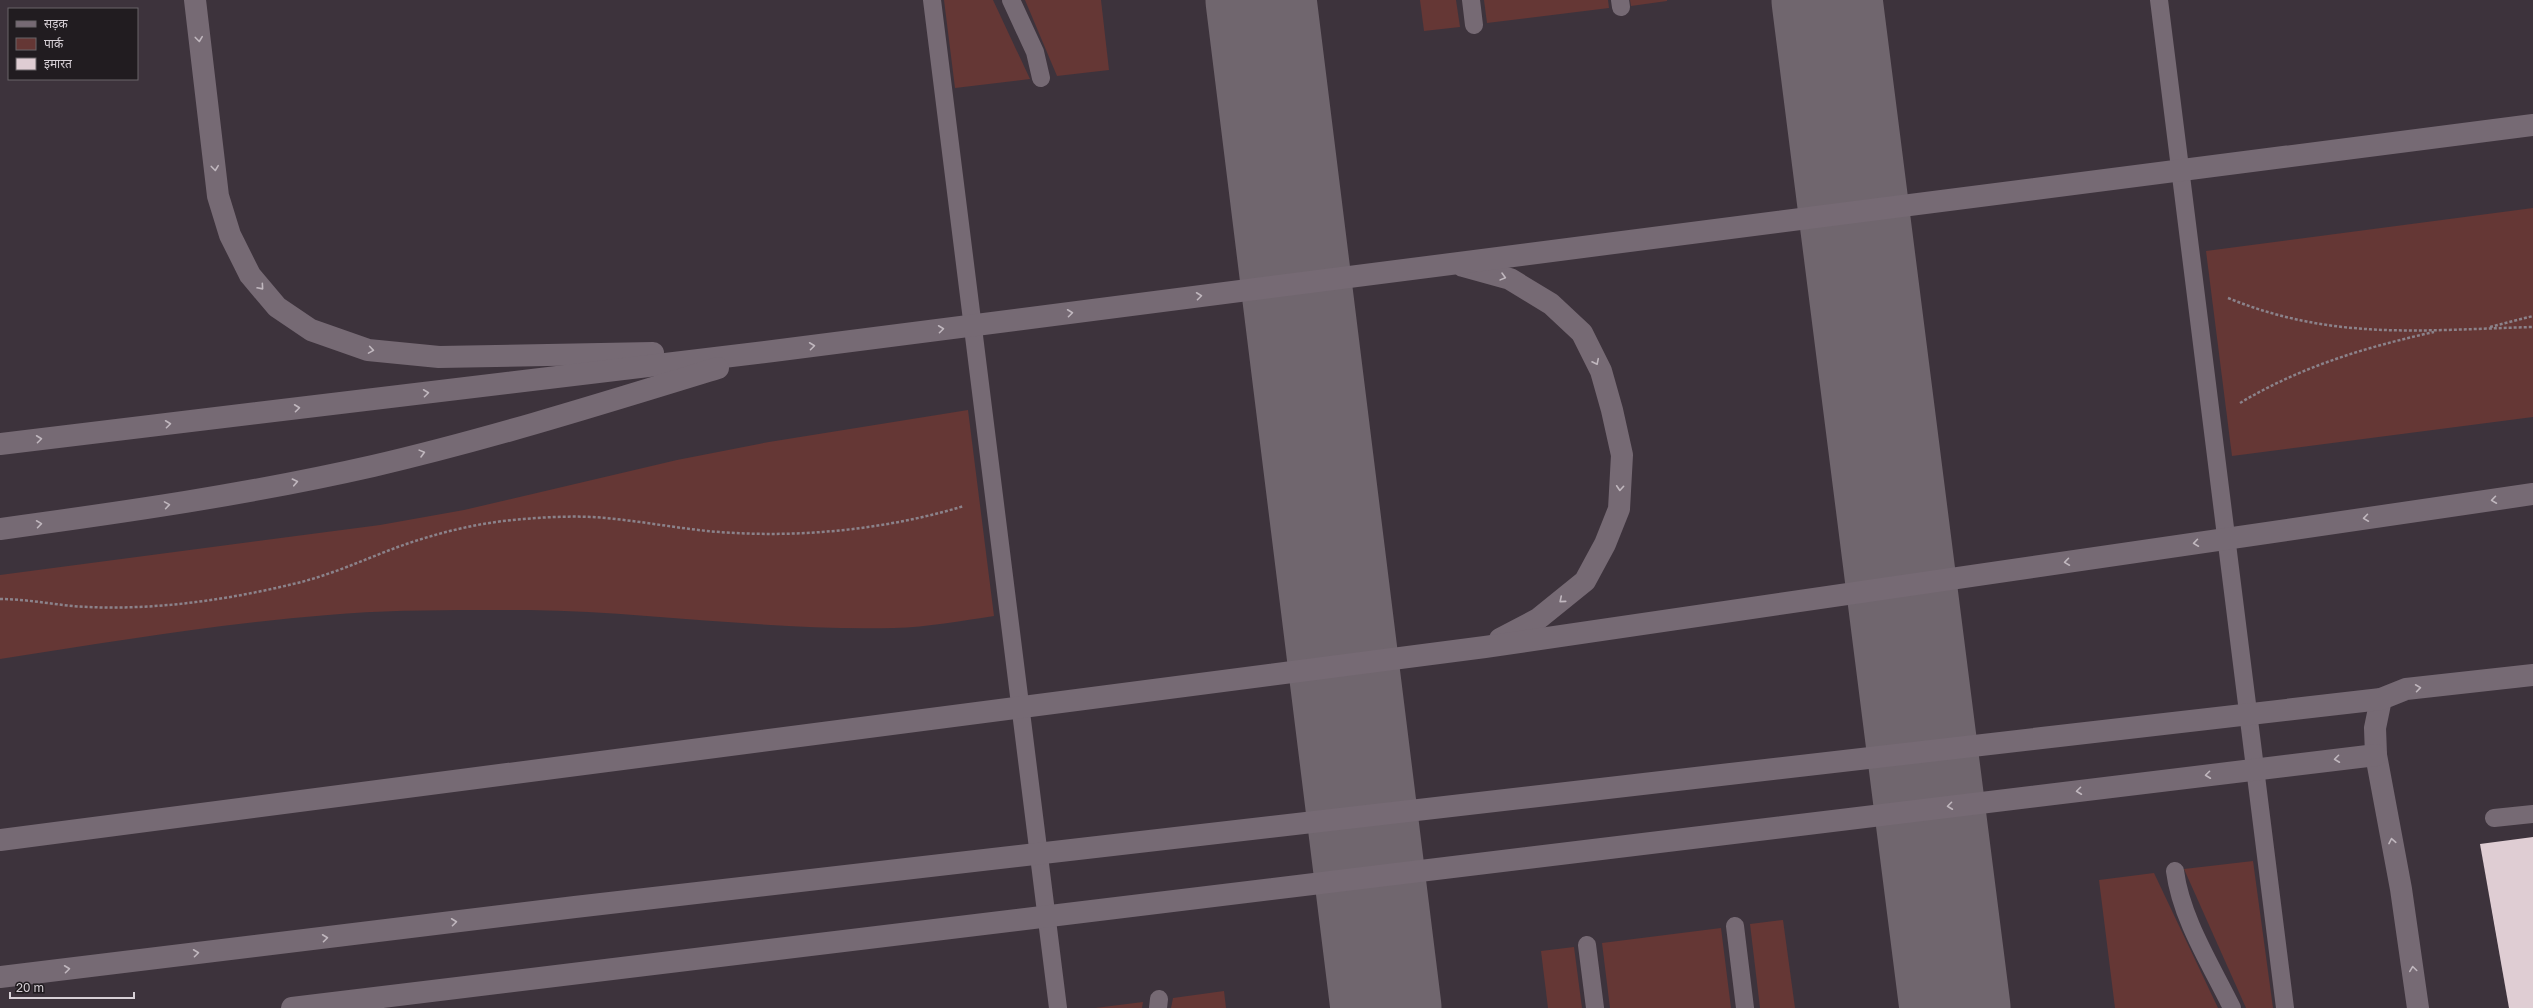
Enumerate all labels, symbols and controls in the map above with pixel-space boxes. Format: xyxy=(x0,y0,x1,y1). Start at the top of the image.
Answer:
legend xyxy=(8,8,138,80)
text: सड़क xyxy=(44,16,69,31)
text: पार्क xyxy=(44,36,64,51)
one-way arrow xyxy=(195,36,204,42)
text: इमारत xyxy=(44,56,73,71)
one-way arrow xyxy=(210,165,219,171)
one-way arrow xyxy=(1500,272,1507,281)
one-way arrow xyxy=(256,282,263,290)
one-way arrow xyxy=(1195,292,1202,301)
one-way arrow xyxy=(1067,308,1073,317)
one-way arrow xyxy=(938,325,944,334)
one-way arrow xyxy=(809,342,815,351)
one-way arrow xyxy=(368,345,374,354)
one-way arrow xyxy=(1591,358,1599,365)
one-way arrow xyxy=(423,388,429,397)
one-way arrow xyxy=(294,404,300,413)
one-way arrow xyxy=(165,420,171,429)
one-way arrow xyxy=(36,435,42,444)
one-way arrow xyxy=(418,449,425,458)
one-way arrow xyxy=(292,478,298,486)
one-way arrow xyxy=(1616,485,1624,491)
one-way arrow xyxy=(2491,495,2497,504)
one-way arrow xyxy=(164,502,170,510)
one-way arrow xyxy=(2363,514,2369,522)
one-way arrow xyxy=(36,520,42,529)
one-way arrow xyxy=(2192,538,2199,547)
one-way arrow xyxy=(2064,557,2070,566)
one-way arrow xyxy=(1559,595,1567,602)
one-way arrow xyxy=(2415,684,2421,693)
one-way arrow xyxy=(2334,755,2340,764)
one-way arrow xyxy=(2205,770,2211,779)
one-way arrow xyxy=(2076,786,2082,795)
one-way arrow xyxy=(1947,802,1953,811)
one-way arrow xyxy=(2388,838,2396,844)
one-way arrow xyxy=(451,918,457,927)
one-way arrow xyxy=(322,933,328,942)
one-way arrow xyxy=(193,949,199,958)
one-way arrow xyxy=(63,965,70,974)
one-way arrow xyxy=(2409,966,2418,972)
scale bar xyxy=(10,974,134,1000)
text: 20 m xyxy=(16,980,44,995)

